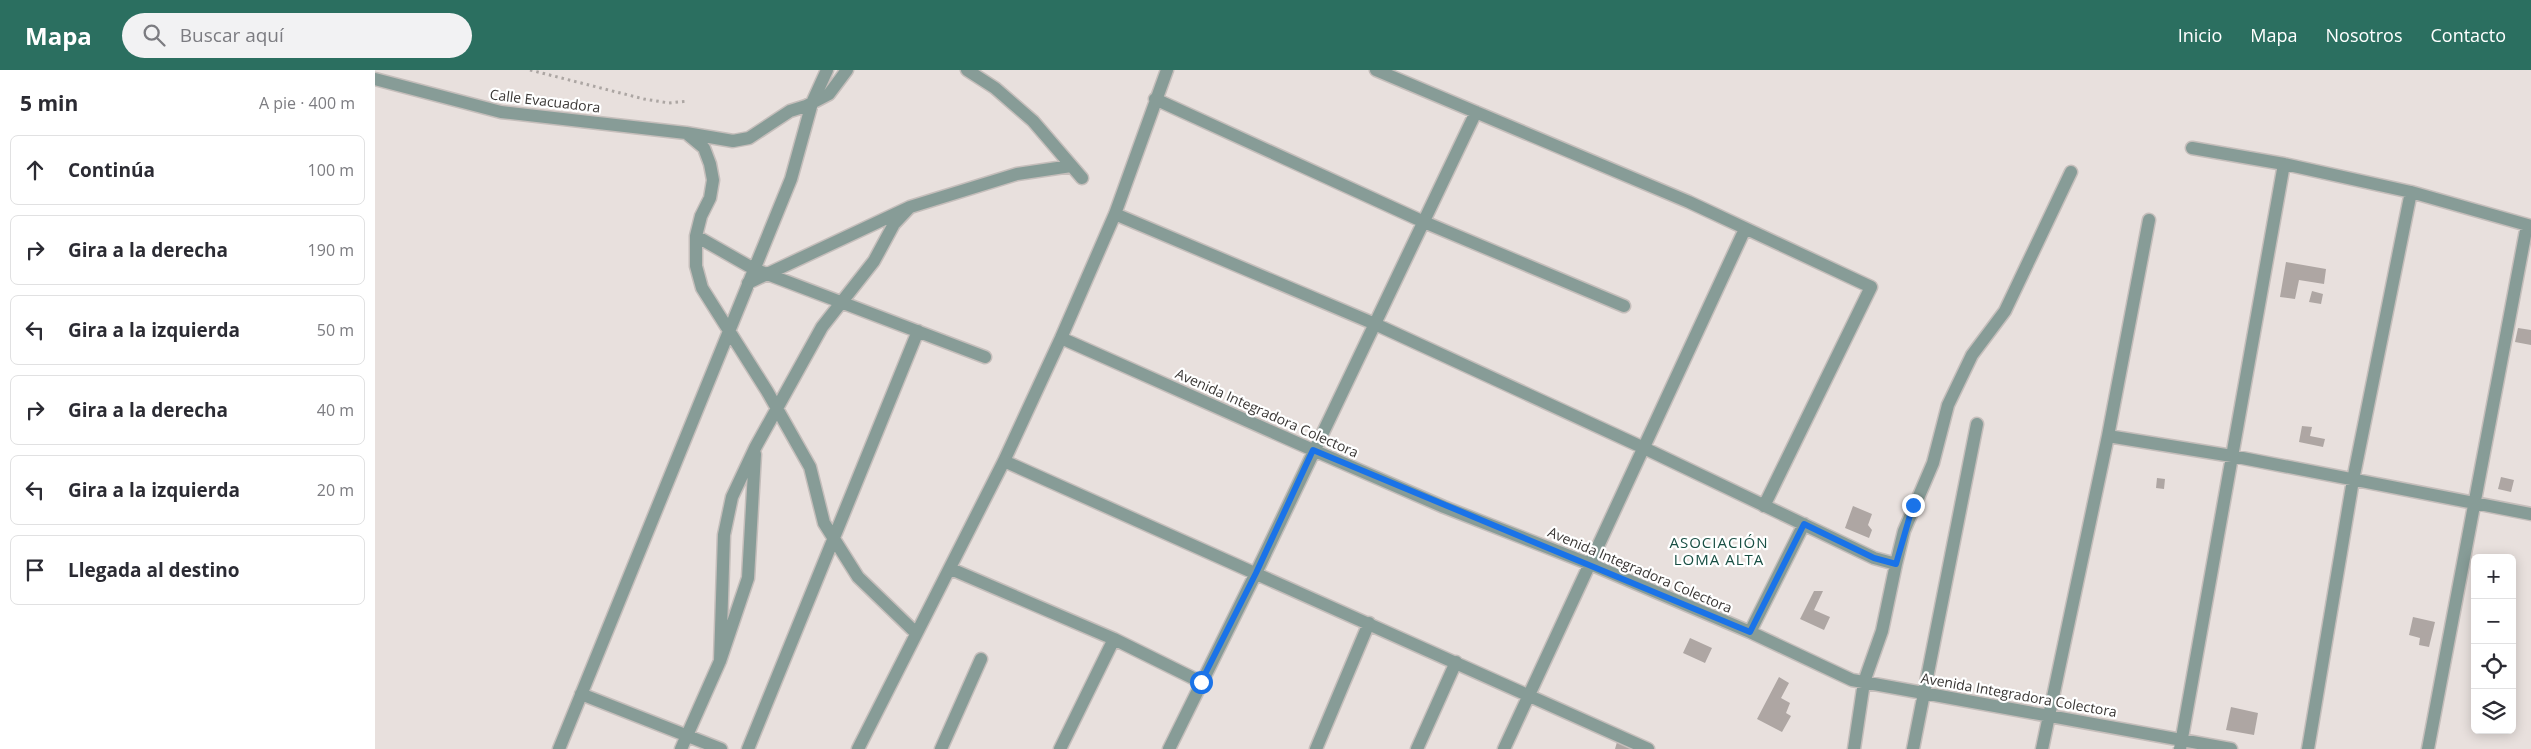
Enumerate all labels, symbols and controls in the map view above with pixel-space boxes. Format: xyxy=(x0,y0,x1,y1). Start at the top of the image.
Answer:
search box xyxy=(122,13,472,58)
text: Mapa xyxy=(25,19,92,52)
icon: search xyxy=(140,21,168,49)
text: Buscar aquí xyxy=(180,22,284,48)
text: Inicio xyxy=(2178,23,2222,47)
text: Mapa xyxy=(2250,23,2298,47)
text: Nosotros xyxy=(2326,23,2403,47)
text: Contacto xyxy=(2431,23,2506,47)
street label: Calle Evacuadora xyxy=(489,84,601,117)
text: 5 min xyxy=(20,89,78,117)
text: A pie · 400 m xyxy=(259,92,355,114)
icon: ahead xyxy=(21,156,49,184)
text: Continúa xyxy=(68,157,155,183)
text: 100 m xyxy=(308,159,354,181)
icon: right xyxy=(21,236,49,264)
text: Gira a la derecha xyxy=(68,237,228,263)
text: 190 m xyxy=(308,239,354,261)
icon: left xyxy=(21,316,49,344)
text: Gira a la izquierda xyxy=(68,317,240,343)
text: 50 m xyxy=(317,319,354,341)
street label: Avenida Integradora Colectora xyxy=(1173,363,1362,462)
icon: right xyxy=(21,396,49,424)
text: Gira a la derecha xyxy=(68,397,228,423)
text: 40 m xyxy=(317,399,354,421)
icon: left xyxy=(21,476,49,504)
text: Gira a la izquierda xyxy=(68,477,240,503)
text: 20 m xyxy=(317,479,354,501)
route end xyxy=(1902,494,1925,517)
street label: Avenida Integradora Colectora xyxy=(1545,522,1735,617)
district label: ASOCIACIÓN LOMA ALTA xyxy=(1669,532,1769,569)
map controls xyxy=(2471,554,2516,734)
button: + xyxy=(2471,554,2516,599)
icon: arrive xyxy=(21,556,49,584)
text: Llegada al destino xyxy=(68,557,240,583)
button: − xyxy=(2471,599,2516,644)
button: locate xyxy=(2471,644,2516,689)
street label: Avenida Integradora Colectora xyxy=(1920,668,2119,721)
route start xyxy=(1190,671,1213,694)
button: layers xyxy=(2471,689,2516,734)

